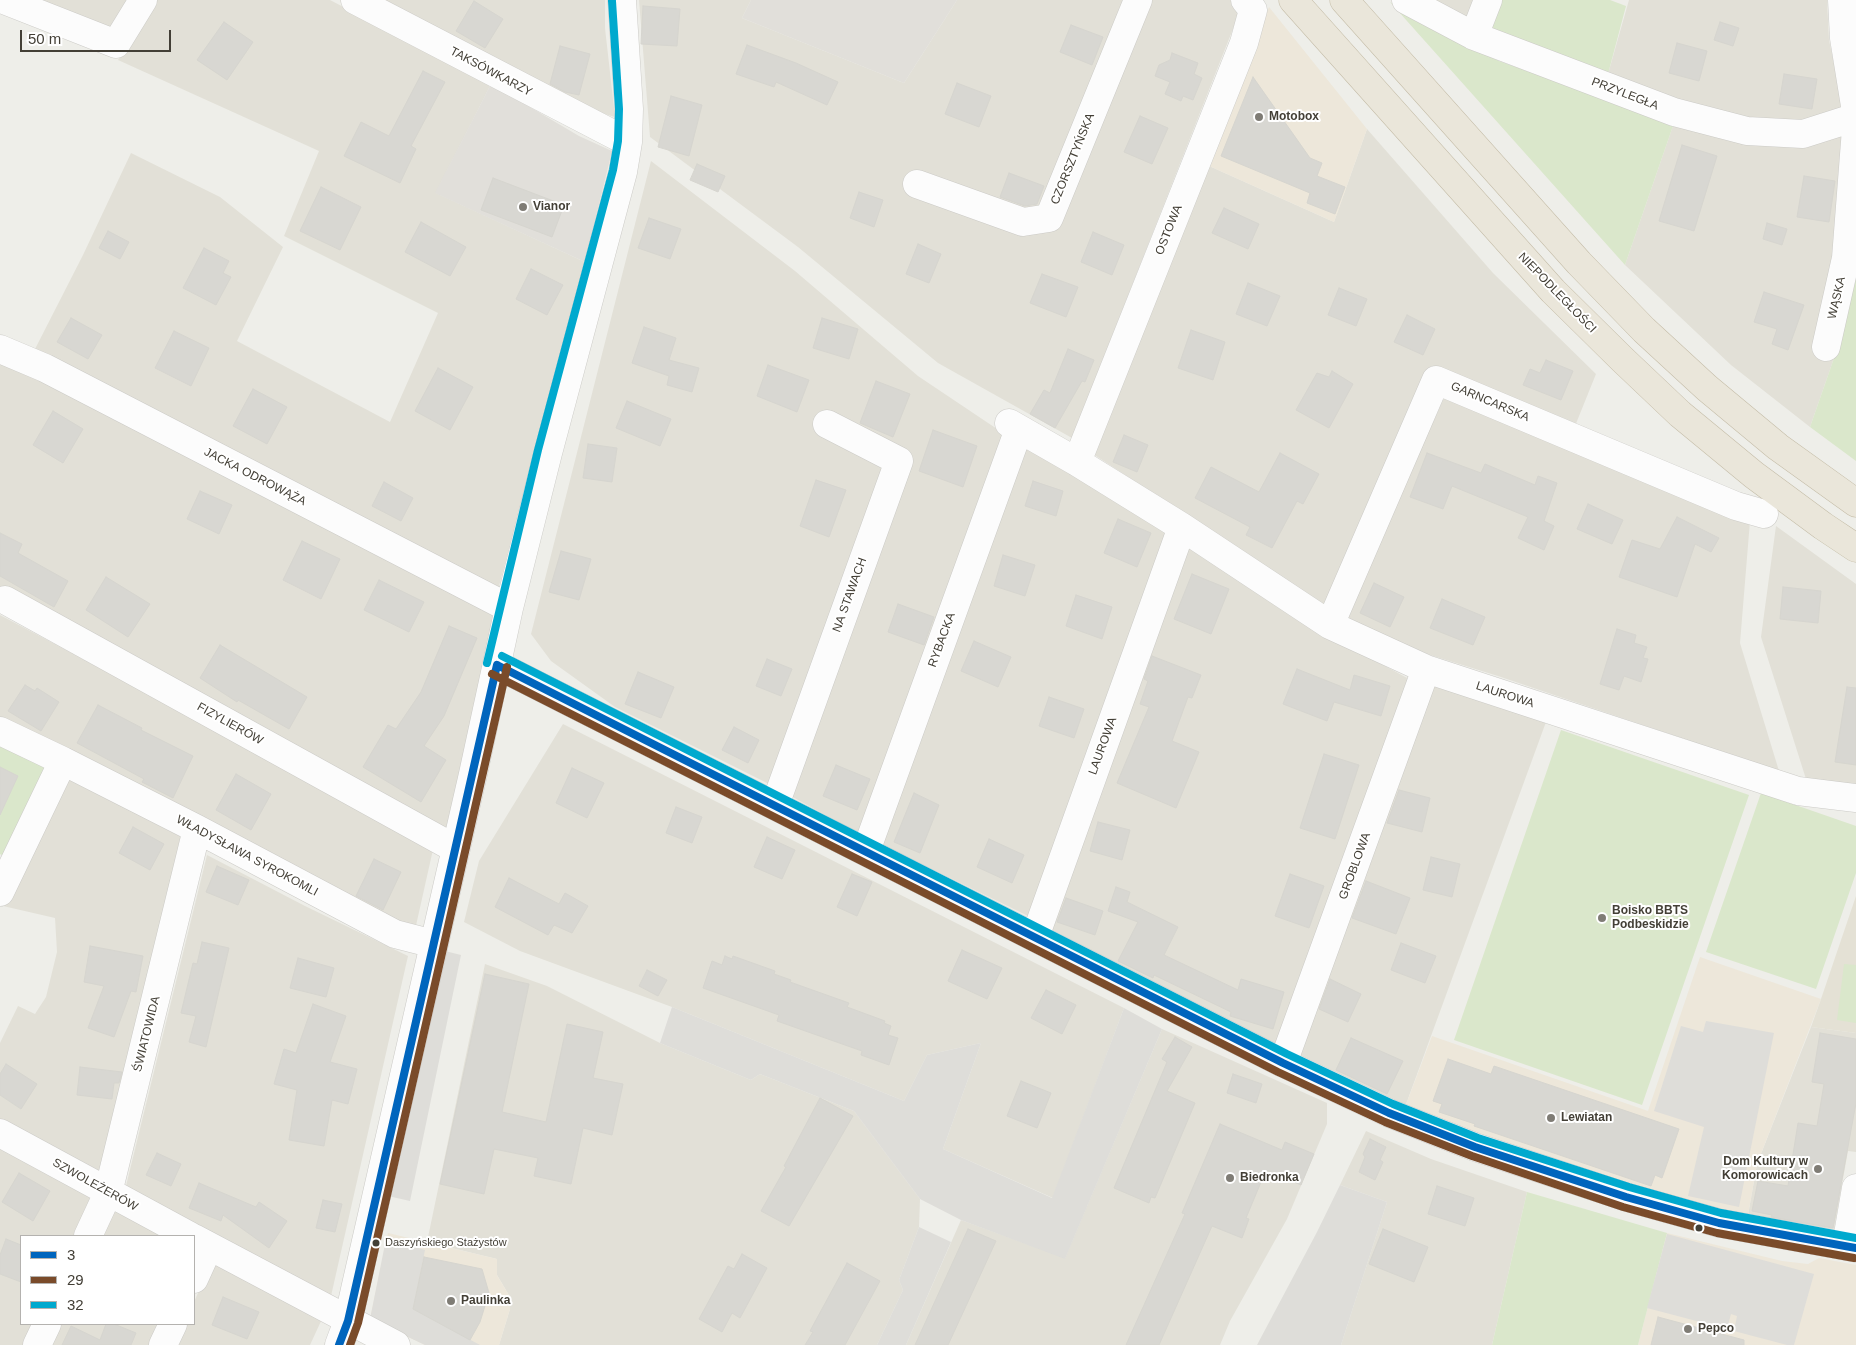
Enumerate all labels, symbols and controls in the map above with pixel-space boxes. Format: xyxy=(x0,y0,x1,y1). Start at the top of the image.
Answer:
scale bar xyxy=(22,20,174,52)
text: 50 m xyxy=(28,30,61,47)
street label: TAKSÓWKARZY xyxy=(447,44,535,100)
street label: PRZYLEGŁA xyxy=(1589,75,1661,113)
place label: Motobox xyxy=(1269,110,1319,124)
street label: CZORSZTYŃSKA xyxy=(1048,111,1098,207)
marker: Motobox xyxy=(1253,111,1265,123)
place label: Vianor xyxy=(533,200,570,214)
marker: Vianor xyxy=(517,201,529,213)
street label: OSTOWA xyxy=(1152,203,1186,257)
street label: NIEPODLEGŁOŚCI xyxy=(1515,250,1599,336)
street label: WĄSKA xyxy=(1825,275,1849,321)
street label: GARNCARSKA xyxy=(1449,379,1531,425)
street label: JACKA ODROWĄŻA xyxy=(202,445,308,509)
street label: NA STAWACH xyxy=(830,556,870,634)
street label: RYBACKA xyxy=(925,611,959,669)
street label: LAUROWA xyxy=(1474,679,1536,711)
street label: FIZYLIERÓW xyxy=(194,700,266,748)
street label: LAUROWA xyxy=(1086,715,1120,777)
street label: WŁADYSŁAWA SYROKOMLI xyxy=(174,812,320,900)
street label: GROBLOWA xyxy=(1336,831,1374,901)
place label: Boisko BBTS Podbeskidzie xyxy=(1612,904,1689,932)
marker: Boisko BBTS Podbeskidzie xyxy=(1596,912,1608,924)
street label: ŚWIATOWIDA xyxy=(131,995,163,1073)
place label: Lewiatan xyxy=(1561,1111,1612,1125)
marker: Lewiatan xyxy=(1545,1112,1557,1124)
place label: Dom Kultury w Komorowicach xyxy=(1722,1155,1808,1183)
street label: SZWOLEŻERÓW xyxy=(50,1156,140,1214)
marker: Dom Kultury w Komorowicach xyxy=(1812,1163,1824,1175)
place label: Biedronka xyxy=(1240,1171,1299,1185)
marker: Biedronka xyxy=(1224,1172,1236,1184)
unlabelled marker xyxy=(1694,1223,1704,1233)
legend xyxy=(20,1235,195,1325)
place label: Daszyńskiego Stażystów xyxy=(385,1236,507,1250)
marker: Daszyńskiego Stażystów xyxy=(371,1238,381,1248)
text: 3 xyxy=(67,1246,75,1263)
text: 29 xyxy=(67,1271,84,1288)
place label: Paulinka xyxy=(461,1294,510,1308)
marker: Paulinka xyxy=(445,1295,457,1307)
text: 32 xyxy=(67,1296,84,1313)
place label: Pepco xyxy=(1698,1322,1734,1336)
marker: Pepco xyxy=(1682,1323,1694,1335)

